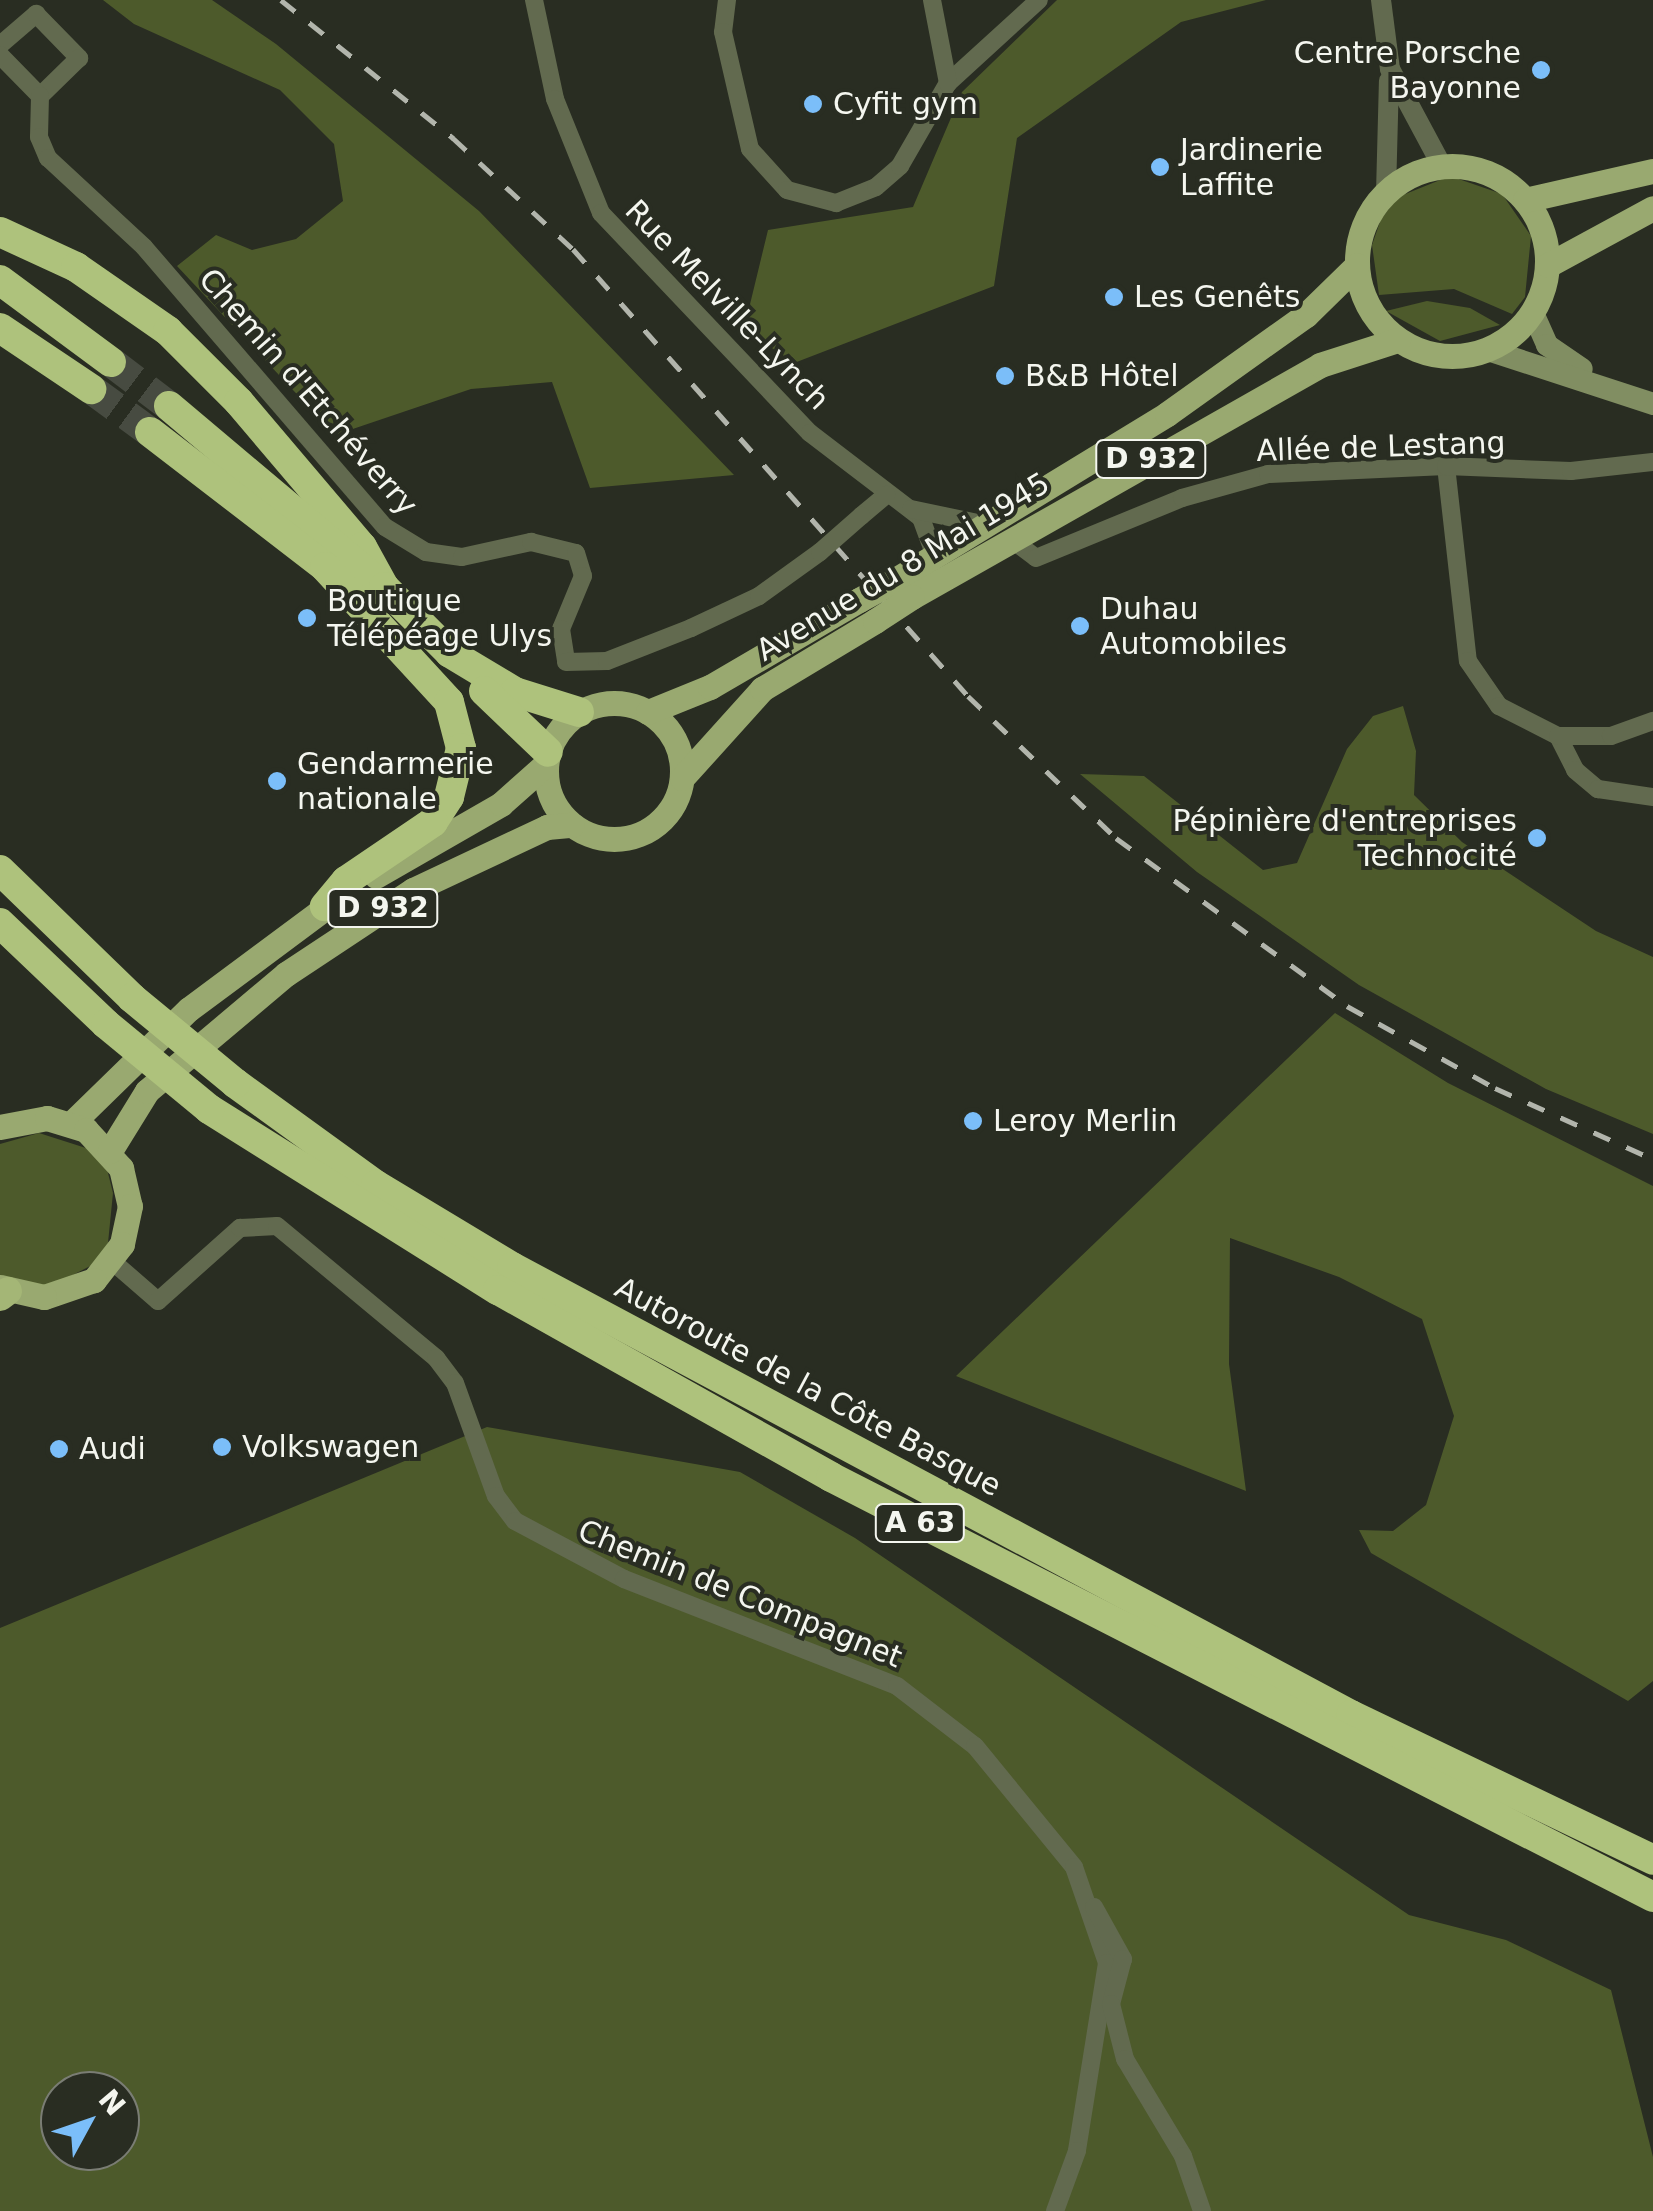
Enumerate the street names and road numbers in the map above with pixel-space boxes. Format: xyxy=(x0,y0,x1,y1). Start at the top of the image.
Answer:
street label: Rue Melville-Lynch xyxy=(618,193,836,417)
street label: Chemin d'Etchéverry xyxy=(191,261,425,523)
street label: Allée de Lestang xyxy=(1256,425,1506,469)
road number: D 932 xyxy=(1094,436,1208,482)
street label: Avenue du 8 Mai 1945 xyxy=(750,465,1056,669)
road number: D 932 xyxy=(326,885,440,931)
street label: Autoroute de la Côte Basque xyxy=(609,1270,1007,1504)
road number: A 63 xyxy=(872,1500,968,1546)
street label: Chemin de Compagnet xyxy=(573,1513,907,1675)

